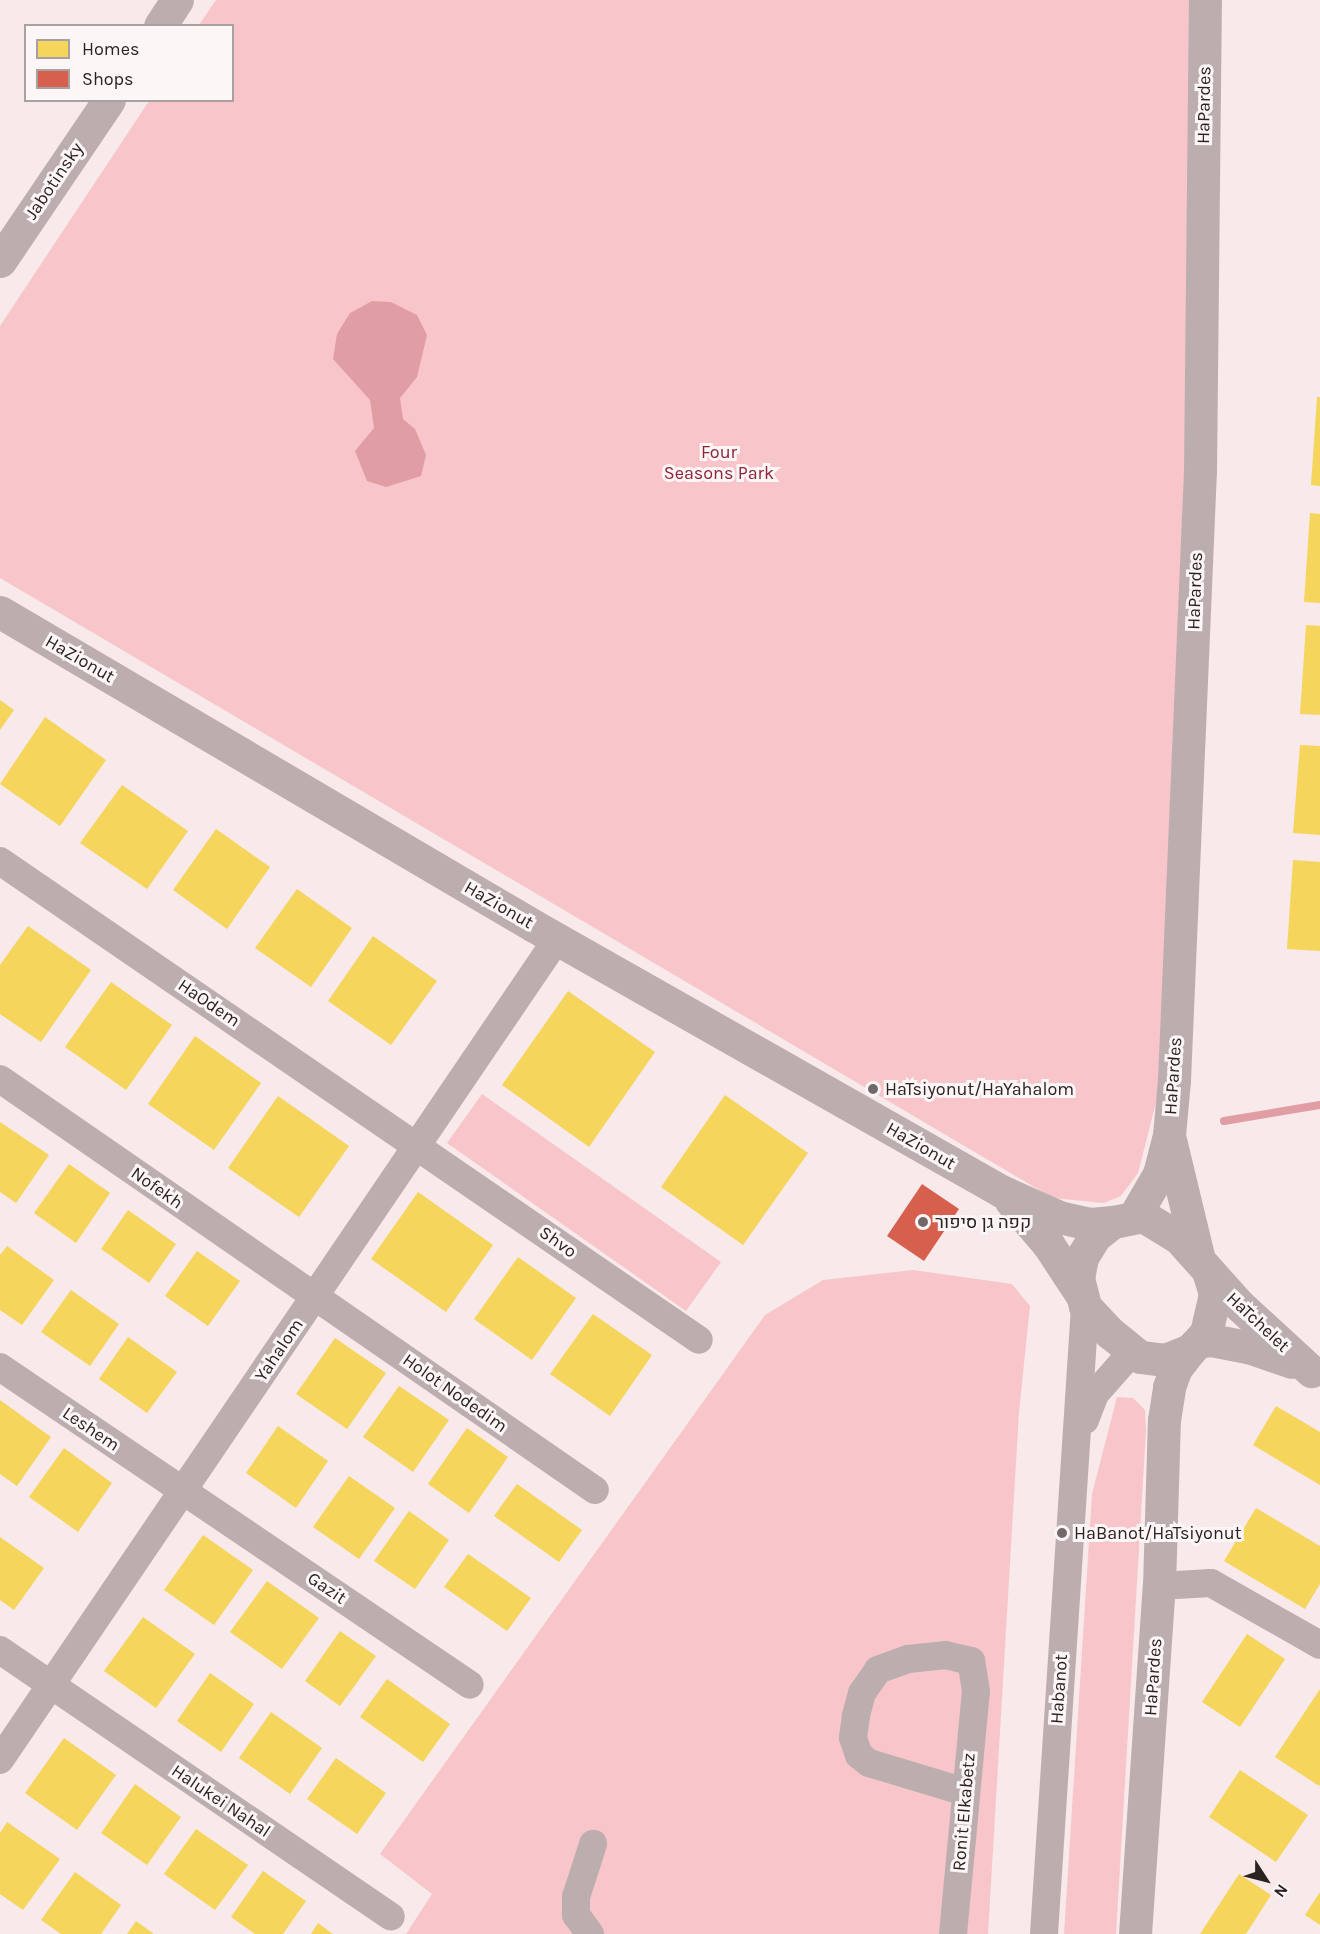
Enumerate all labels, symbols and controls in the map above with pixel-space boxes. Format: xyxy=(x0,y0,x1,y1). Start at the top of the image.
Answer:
legend xyxy=(24,24,234,102)
text: Homes xyxy=(82,38,139,60)
street label: HaPardes xyxy=(1193,66,1215,144)
text: Shops xyxy=(82,68,134,90)
street label: Jabotinsky xyxy=(20,138,88,224)
park label: Four Seasons Park xyxy=(664,442,774,484)
street label: HaPardes xyxy=(1183,552,1207,630)
street label: HaZionut xyxy=(42,631,118,687)
street label: HaZionut xyxy=(461,877,537,933)
street label: HaOdem xyxy=(174,974,244,1032)
street label: HaPardes xyxy=(1160,1036,1186,1116)
place label: HaTsiyonut/HaYahalom xyxy=(885,1078,1074,1100)
marker: HaTsiyonut/HaYahalom xyxy=(866,1082,880,1096)
street label: HaZionut xyxy=(883,1118,959,1174)
street label: Nofekh xyxy=(127,1162,187,1214)
place label: קפה גן סיפור xyxy=(935,1211,1031,1233)
marker: קפה גן סיפור xyxy=(916,1215,930,1229)
street label: Shvo xyxy=(535,1222,581,1262)
street label: HaTchelet xyxy=(1222,1287,1294,1357)
street label: Yahalom xyxy=(250,1314,308,1386)
street label: Holot Nodedim xyxy=(399,1349,511,1437)
street label: Leshem xyxy=(58,1402,124,1456)
place label: HaBanot/HaTsiyonut xyxy=(1074,1522,1241,1544)
marker: HaBanot/HaTsiyonut xyxy=(1055,1526,1069,1540)
street label: Gazit xyxy=(303,1567,351,1609)
street label: HaPardes xyxy=(1140,1637,1166,1717)
street label: Habanot xyxy=(1046,1653,1072,1725)
street label: Ronit Elkabetz xyxy=(948,1752,980,1872)
street label: Halukei Nahal xyxy=(167,1760,275,1842)
north arrow xyxy=(1236,1850,1296,1910)
text: N xyxy=(1270,1881,1292,1901)

